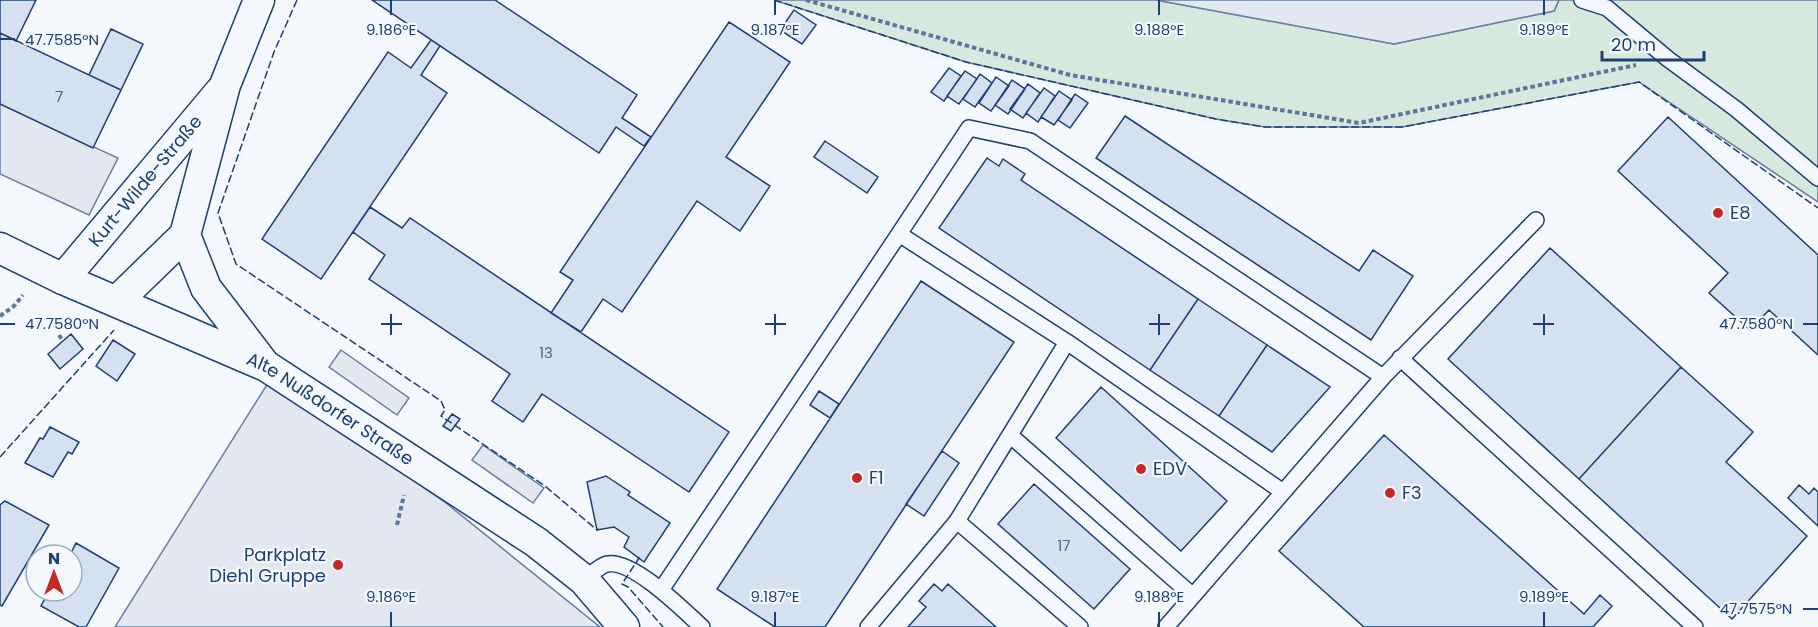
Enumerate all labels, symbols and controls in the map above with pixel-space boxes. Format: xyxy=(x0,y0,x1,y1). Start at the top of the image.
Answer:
text: 9.186°E xyxy=(366,19,416,40)
text: 9.187°E xyxy=(751,19,799,40)
text: 9.188°E xyxy=(1134,19,1184,40)
text: 9.189°E xyxy=(1519,19,1569,40)
scale bar xyxy=(1602,24,1704,62)
text: 47.7585°N xyxy=(25,29,99,50)
text: 20 m xyxy=(1611,32,1656,57)
house number: 7 xyxy=(55,86,63,107)
street label: Kurt-Wilde-Straße xyxy=(82,110,207,252)
place label: E8 xyxy=(1730,200,1751,225)
marker: E8 xyxy=(1711,206,1725,220)
text: 47.7580°N xyxy=(25,313,99,334)
text: 47.7580°N xyxy=(1719,313,1793,334)
house number: 13 xyxy=(539,342,553,363)
street label: Alte Nußdorfer Straße xyxy=(243,346,419,471)
place label: EDV xyxy=(1153,456,1187,481)
marker: EDV xyxy=(1134,462,1148,476)
place label: F1 xyxy=(869,465,884,490)
marker: F1 xyxy=(850,471,864,485)
place label: F3 xyxy=(1402,480,1422,505)
marker: F3 xyxy=(1383,486,1397,500)
house number: 17 xyxy=(1058,535,1071,556)
place label: Parkplatz Diehl Gruppe xyxy=(209,542,326,588)
north arrow xyxy=(24,543,84,603)
text: N xyxy=(48,547,60,570)
marker: Parkplatz Diehl Gruppe xyxy=(331,558,345,572)
text: 9.186°E xyxy=(366,586,416,607)
text: 9.187°E xyxy=(751,586,799,607)
text: 9.188°E xyxy=(1134,586,1184,607)
text: 9.189°E xyxy=(1519,586,1569,607)
text: 47.7575°N xyxy=(1720,598,1792,619)

